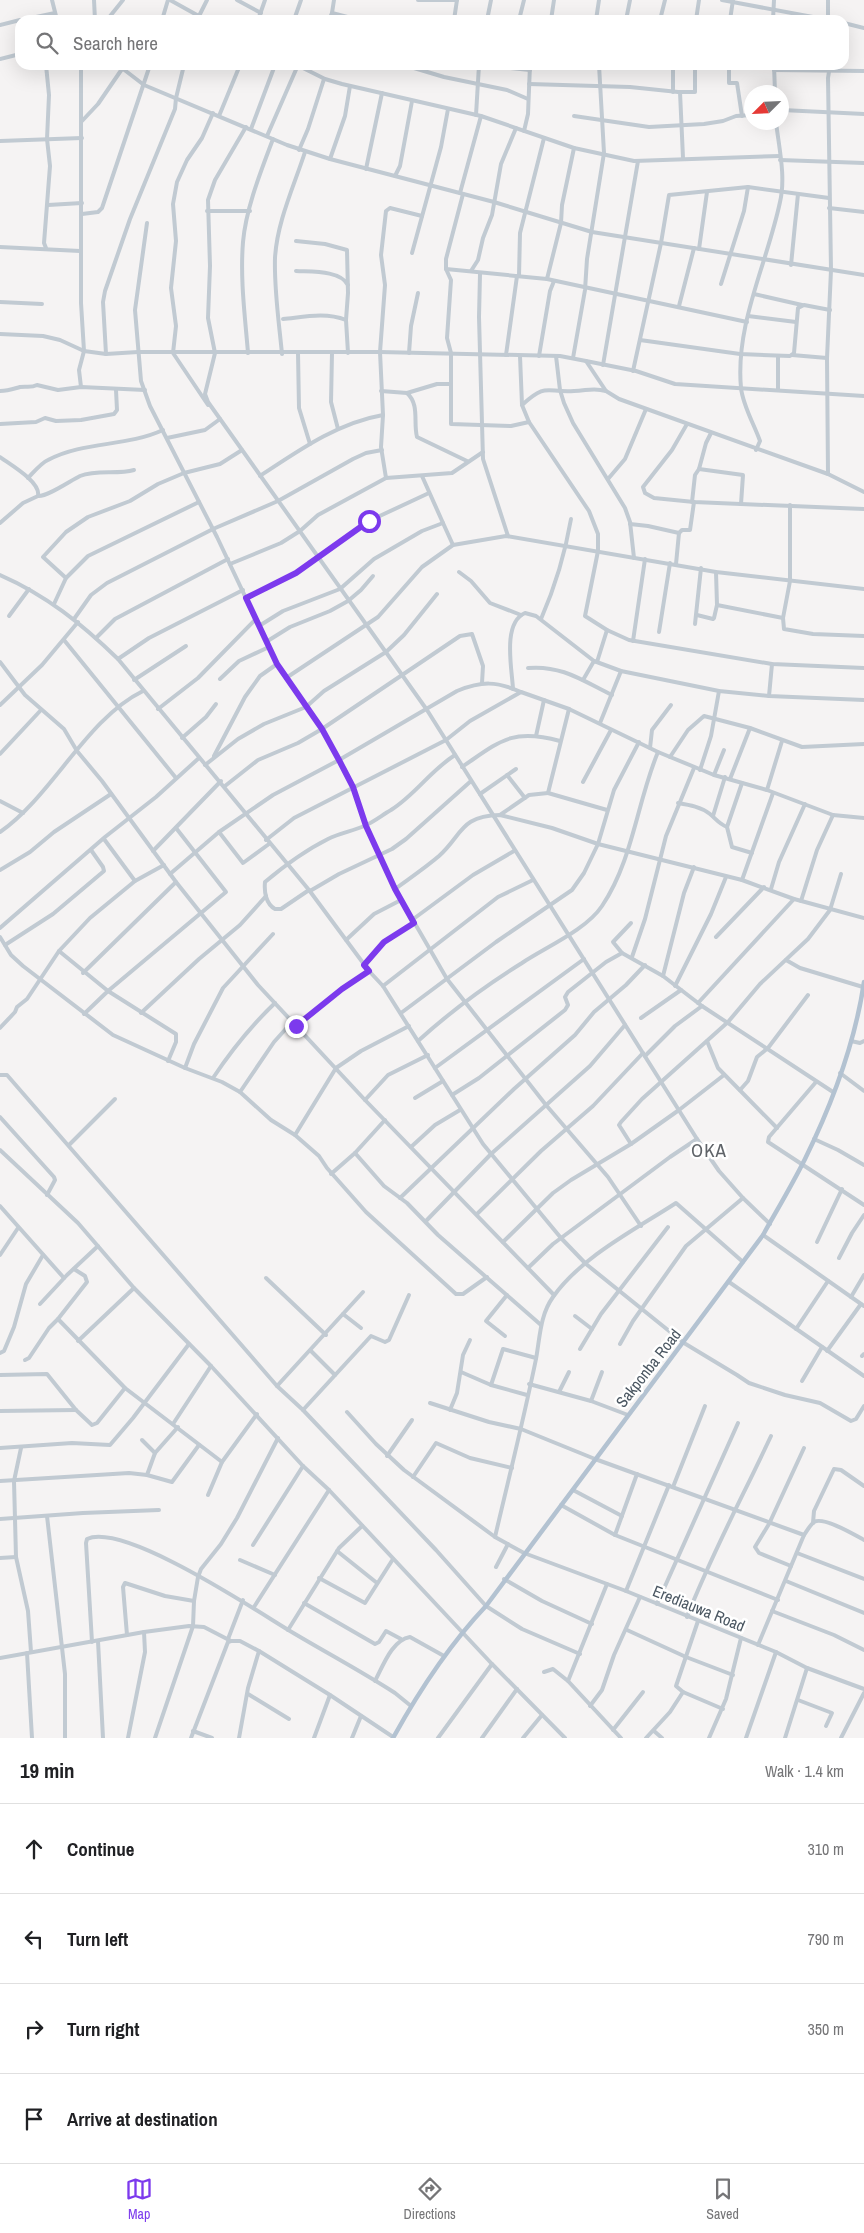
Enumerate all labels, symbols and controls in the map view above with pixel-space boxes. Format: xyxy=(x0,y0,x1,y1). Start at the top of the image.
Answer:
search box xyxy=(15,15,849,70)
icon: search xyxy=(33,29,61,57)
text: Search here xyxy=(73,30,158,56)
north arrow xyxy=(744,85,789,130)
route start xyxy=(358,510,381,533)
route end xyxy=(285,1015,308,1038)
district label: OKA xyxy=(691,1137,727,1163)
street label: Sakponba Road xyxy=(610,1324,686,1412)
street label: Erediauwa Road xyxy=(650,1579,748,1637)
text: 19 min xyxy=(20,1756,75,1785)
text: Walk · 1.4 km xyxy=(765,1760,844,1782)
icon: ahead xyxy=(20,1835,48,1863)
text: Continue xyxy=(67,1836,135,1862)
text: 310 m xyxy=(808,1838,844,1860)
icon: left xyxy=(20,1925,48,1953)
text: Turn left xyxy=(67,1926,128,1952)
text: 790 m xyxy=(808,1928,844,1950)
icon: right xyxy=(20,2015,48,2043)
text: Turn right xyxy=(67,2016,139,2042)
text: 350 m xyxy=(808,2018,844,2040)
icon: arrive xyxy=(20,2105,48,2133)
text: Arrive at destination xyxy=(67,2106,218,2132)
tab: Map xyxy=(125,2175,153,2223)
tab: Directions xyxy=(404,2175,456,2223)
tab: Saved xyxy=(706,2175,739,2223)

